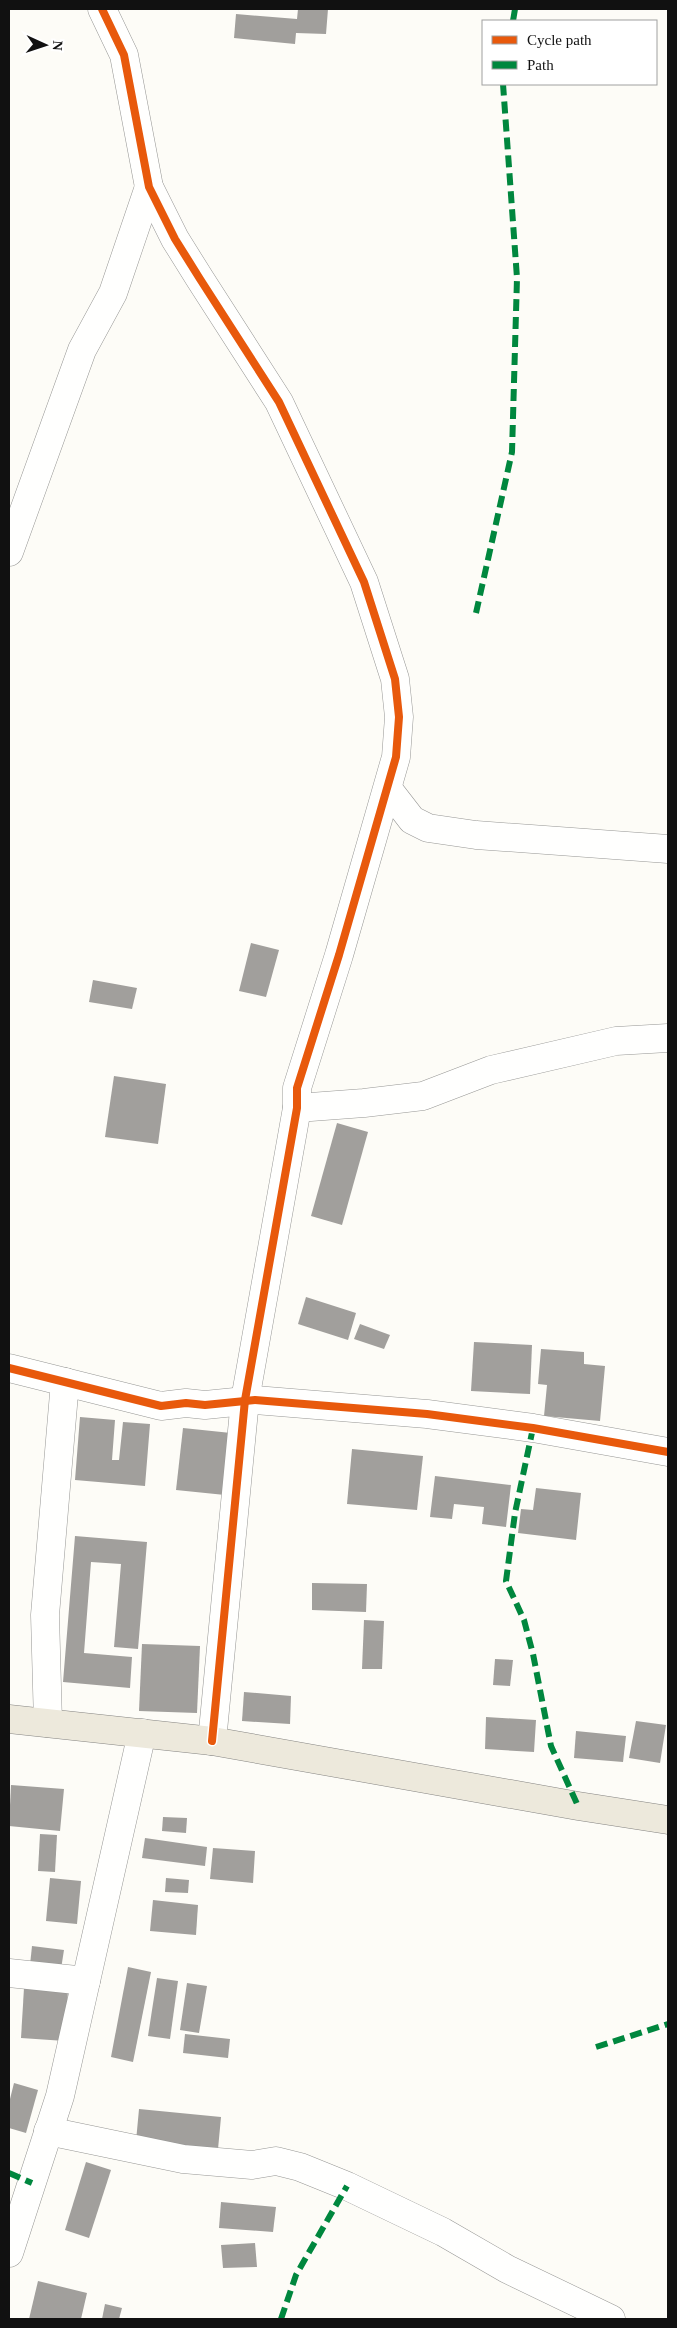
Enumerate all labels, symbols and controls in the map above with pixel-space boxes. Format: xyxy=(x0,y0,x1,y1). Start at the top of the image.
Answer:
north arrow xyxy=(20,20,70,70)
legend xyxy=(482,20,657,85)
text: Cycle path xyxy=(527,32,592,48)
text: N xyxy=(50,40,65,51)
text: Path xyxy=(527,57,554,73)

